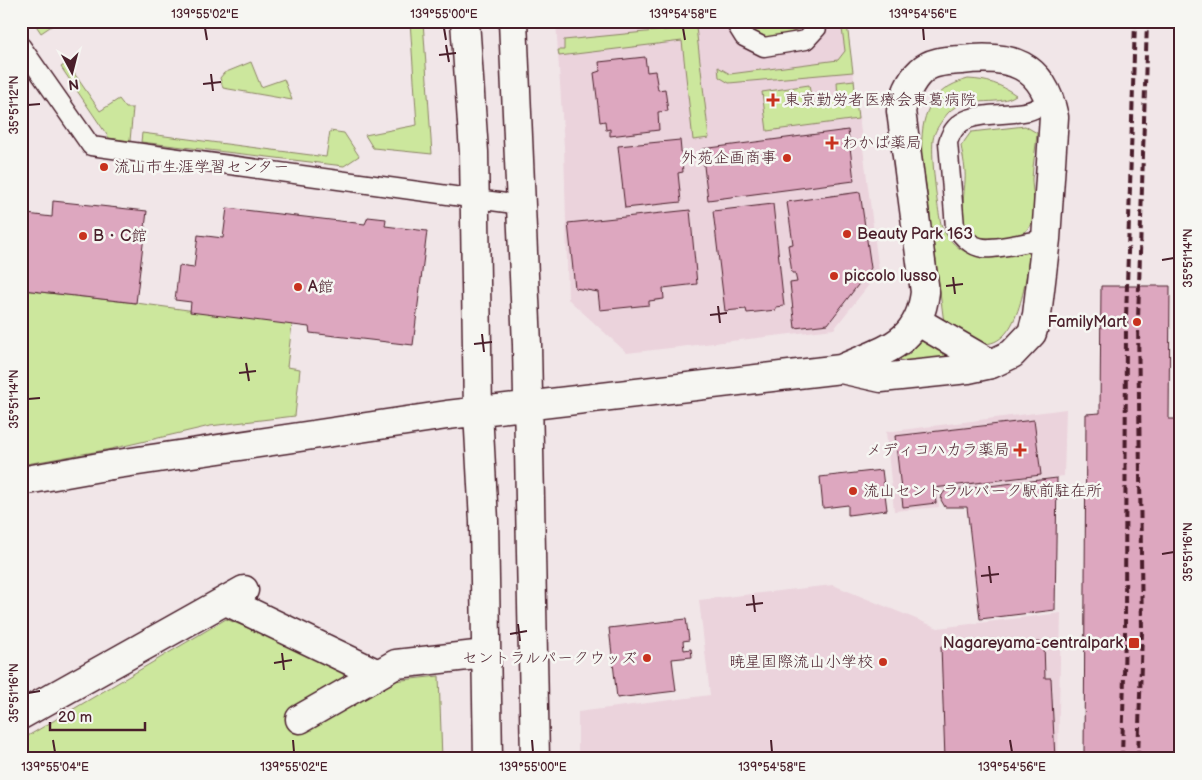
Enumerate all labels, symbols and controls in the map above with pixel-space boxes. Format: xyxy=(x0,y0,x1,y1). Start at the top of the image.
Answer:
text: 139°55'02"E xyxy=(171,7,239,22)
text: 139°55'00"E xyxy=(410,7,478,22)
text: 139°54'58"E xyxy=(649,7,717,22)
text: 139°54'56"E xyxy=(889,7,957,22)
north arrow xyxy=(48,48,98,98)
text: 35°51'12"N xyxy=(7,75,22,135)
text: N xyxy=(67,75,80,93)
place label: 東京勤労者医療会東葛病院 xyxy=(784,91,976,110)
marker: 東京勤労者医療会東葛病院 xyxy=(766,93,780,107)
place label: わかば薬局 xyxy=(842,134,922,153)
marker: わかば薬局 xyxy=(826,137,838,149)
place label: 外苑企画商事 xyxy=(681,149,777,168)
marker: 外苑企画商事 xyxy=(781,152,793,164)
place label: 流山市生涯学習センター xyxy=(114,158,289,177)
marker: 流山市生涯学習センター xyxy=(98,161,110,173)
place label: Beauty Park 163 xyxy=(857,225,973,244)
place label: B・C館 xyxy=(93,227,147,246)
marker: Beauty Park 163 xyxy=(841,228,853,240)
text: 35°51'14"N xyxy=(1181,228,1196,288)
marker: B・C館 xyxy=(77,230,89,242)
place label: piccolo lusso xyxy=(844,267,937,286)
marker: piccolo lusso xyxy=(828,270,840,282)
place label: A館 xyxy=(308,278,334,297)
marker: A館 xyxy=(292,281,304,293)
place label: FamilyMart xyxy=(1047,313,1127,332)
marker: FamilyMart xyxy=(1131,316,1143,328)
text: 35°51'14"N xyxy=(7,369,22,429)
place label: メディコハカラ薬局 xyxy=(866,441,1010,460)
marker: メディコハカラ薬局 xyxy=(1014,444,1026,456)
place label: 流山セントラルパーク駅前駐在所 xyxy=(863,482,1102,501)
marker: 流山セントラルパーク駅前駐在所 xyxy=(847,485,859,497)
text: 35°51'16"N xyxy=(1181,522,1196,582)
place label: Nagareyama-centralpark xyxy=(943,634,1123,653)
marker: Nagareyama-centralpark xyxy=(1127,636,1141,650)
place label: セントラルパークウッズ xyxy=(462,649,637,668)
marker: セントラルパークウッズ xyxy=(641,652,653,664)
place label: 暁星国際流山小学校 xyxy=(729,653,873,672)
marker: 暁星国際流山小学校 xyxy=(877,656,889,668)
text: 35°51'16"N xyxy=(7,663,22,723)
scale bar xyxy=(50,700,145,732)
text: 20 m xyxy=(58,708,92,727)
text: 139°55'04"E xyxy=(21,760,89,775)
text: 139°55'02"E xyxy=(260,760,328,775)
text: 139°55'00"E xyxy=(499,760,567,775)
text: 139°54'58"E xyxy=(738,760,806,775)
text: 139°54'56"E xyxy=(978,760,1046,775)

